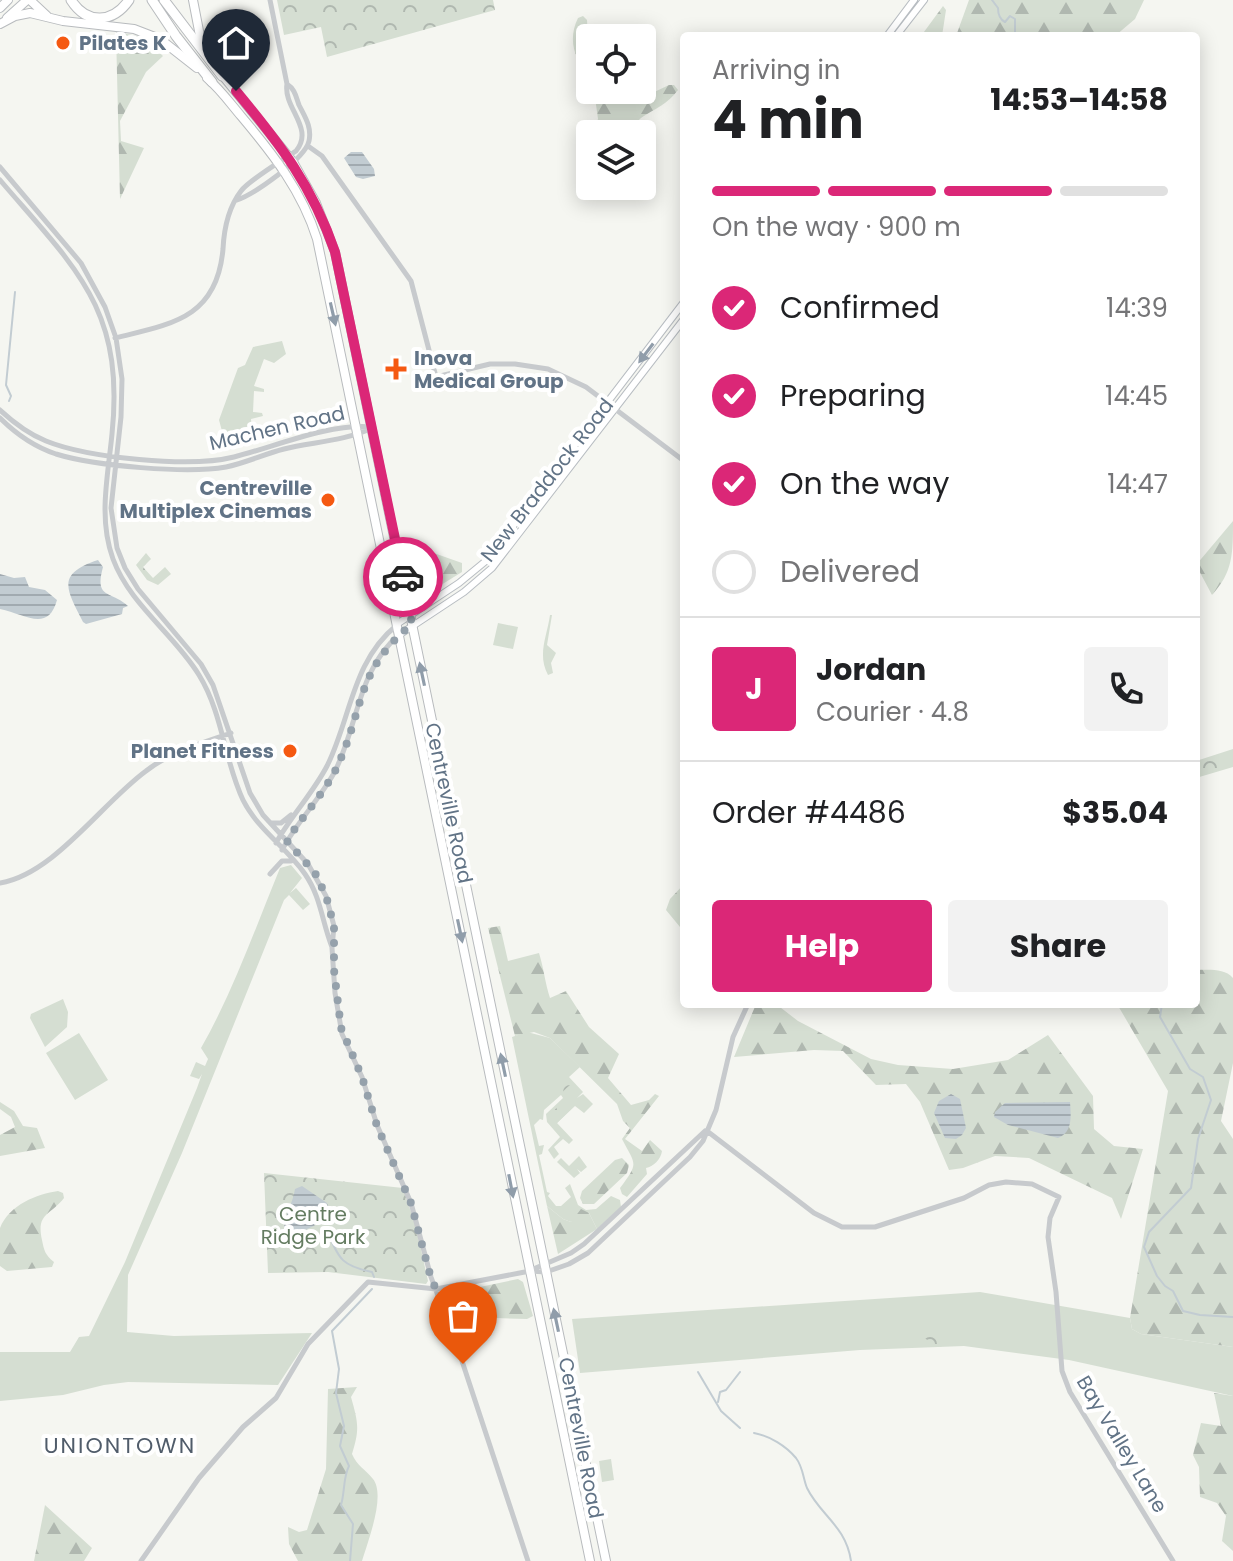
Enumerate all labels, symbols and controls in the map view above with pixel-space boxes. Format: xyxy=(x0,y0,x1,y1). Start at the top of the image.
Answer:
pin xyxy=(202,9,270,91)
icon: home xyxy=(214,21,258,65)
map controls xyxy=(576,24,656,200)
button: locate xyxy=(576,24,656,104)
place label: Pilates K xyxy=(79,29,167,57)
marker: Pilates K xyxy=(54,34,72,52)
text: Arriving in xyxy=(712,52,841,88)
text: 14:53–14:58 xyxy=(990,78,1168,121)
text: 4 min xyxy=(712,83,864,156)
button: layers xyxy=(576,120,656,200)
text: On the way · 900 m xyxy=(712,209,961,245)
icon: check xyxy=(712,286,756,330)
text: Confirmed xyxy=(780,286,940,329)
text: 14:39 xyxy=(1106,290,1168,326)
one-way arrow xyxy=(327,302,340,327)
one-way arrow xyxy=(638,343,654,363)
place label: Inova Medical Group xyxy=(414,344,564,395)
marker: Inova Medical Group xyxy=(385,358,407,380)
icon: check xyxy=(712,374,756,418)
text: Preparing xyxy=(780,374,926,417)
text: 14:45 xyxy=(1105,378,1168,414)
street label: New Braddock Road xyxy=(474,392,620,568)
street label: Machen Road xyxy=(207,399,347,457)
icon: check xyxy=(712,462,756,506)
text: On the way xyxy=(780,462,949,505)
text: 14:47 xyxy=(1107,466,1168,502)
place label: Centreville Multiplex Cinemas xyxy=(120,474,312,525)
marker: Centreville Multiplex Cinemas xyxy=(319,491,337,509)
courier xyxy=(363,537,443,617)
text: Delivered xyxy=(780,550,920,593)
icon: car xyxy=(381,555,425,599)
button: phone xyxy=(1084,647,1168,731)
text: Jordan xyxy=(816,648,926,691)
one-way arrow xyxy=(415,661,428,686)
text: J xyxy=(745,667,763,710)
text: Courier · 4.8 xyxy=(816,694,969,730)
street label: Centreville Road xyxy=(418,720,480,886)
place label: Planet Fitness xyxy=(131,737,274,765)
marker: Planet Fitness xyxy=(281,742,299,760)
text: Order #4486 xyxy=(712,791,906,834)
text: $35.04 xyxy=(1062,791,1168,834)
button: Help xyxy=(712,900,932,992)
button: Share xyxy=(948,900,1168,992)
one-way arrow xyxy=(454,918,467,943)
one-way arrow xyxy=(496,1053,509,1078)
one-way arrow xyxy=(506,1173,518,1198)
park label: Centre Ridge Park xyxy=(261,1200,366,1251)
pin xyxy=(429,1282,497,1364)
icon: bag xyxy=(441,1294,485,1338)
one-way arrow xyxy=(550,1307,562,1332)
street label: Centreville Road xyxy=(552,1355,610,1521)
street label: Bay Valley Lane xyxy=(1070,1370,1174,1518)
district label: UNIONTOWN xyxy=(44,1430,196,1461)

